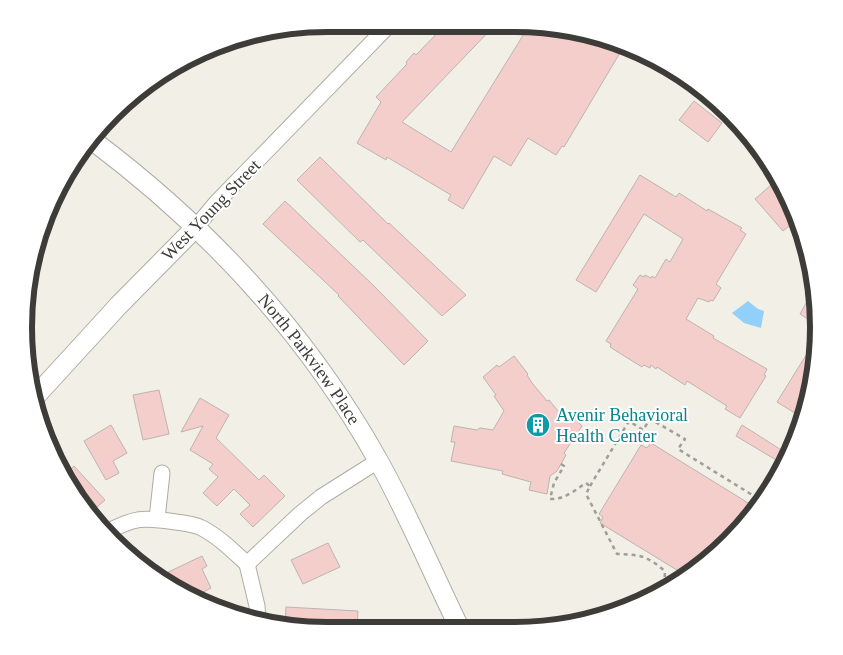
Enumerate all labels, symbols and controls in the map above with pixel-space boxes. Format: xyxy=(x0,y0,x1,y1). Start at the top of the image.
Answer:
street label: West Young Street xyxy=(158,155,264,265)
street label: North Parkview Place xyxy=(254,290,364,428)
place label: Avenir Behavioral Health Center xyxy=(556,405,688,446)
building icon: Avenir Behavioral Health Center xyxy=(525,412,551,438)

